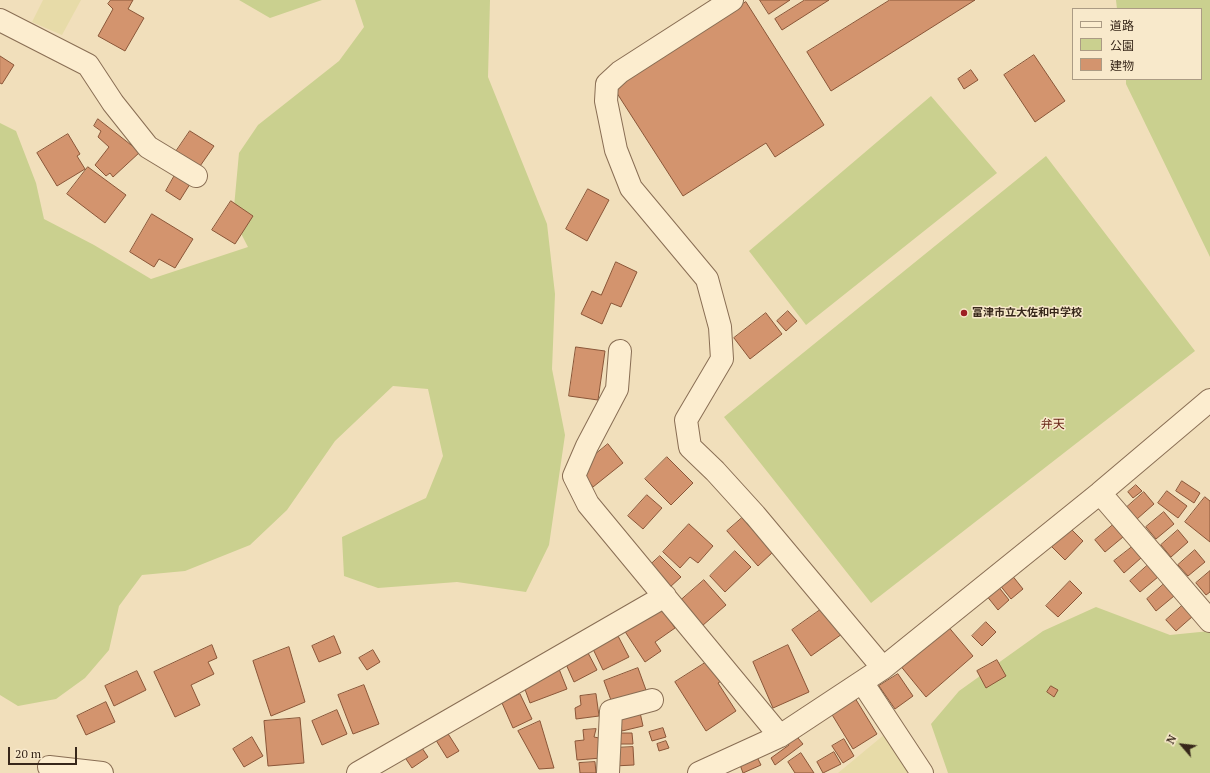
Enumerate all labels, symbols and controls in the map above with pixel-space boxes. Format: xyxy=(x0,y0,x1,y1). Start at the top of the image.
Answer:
legend xyxy=(1072,8,1202,80)
text: 道路 xyxy=(1110,18,1134,33)
text: 公園 xyxy=(1110,38,1134,53)
text: 建物 xyxy=(1110,58,1134,73)
place label: 富津市立大佐和中学校 xyxy=(972,306,1082,320)
marker: 富津市立大佐和中学校 xyxy=(959,308,969,318)
district label: 弁天 xyxy=(1041,418,1065,432)
north arrow xyxy=(1162,725,1202,765)
text: N xyxy=(1163,732,1180,746)
scale bar xyxy=(10,739,79,765)
text: 20 m xyxy=(15,746,41,761)

